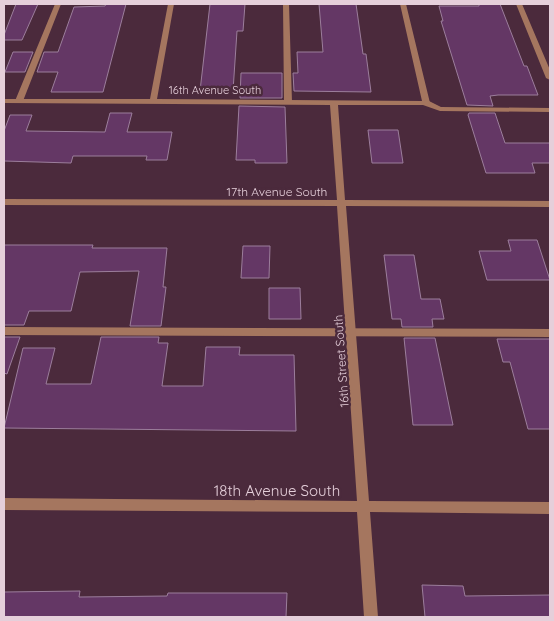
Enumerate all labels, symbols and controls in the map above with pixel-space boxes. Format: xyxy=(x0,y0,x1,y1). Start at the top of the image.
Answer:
street label: 16th Avenue South xyxy=(169,83,261,97)
street label: 17th Avenue South xyxy=(227,184,327,199)
street label: 16th Street South xyxy=(330,314,352,408)
street label: 18th Avenue South xyxy=(214,481,340,500)

